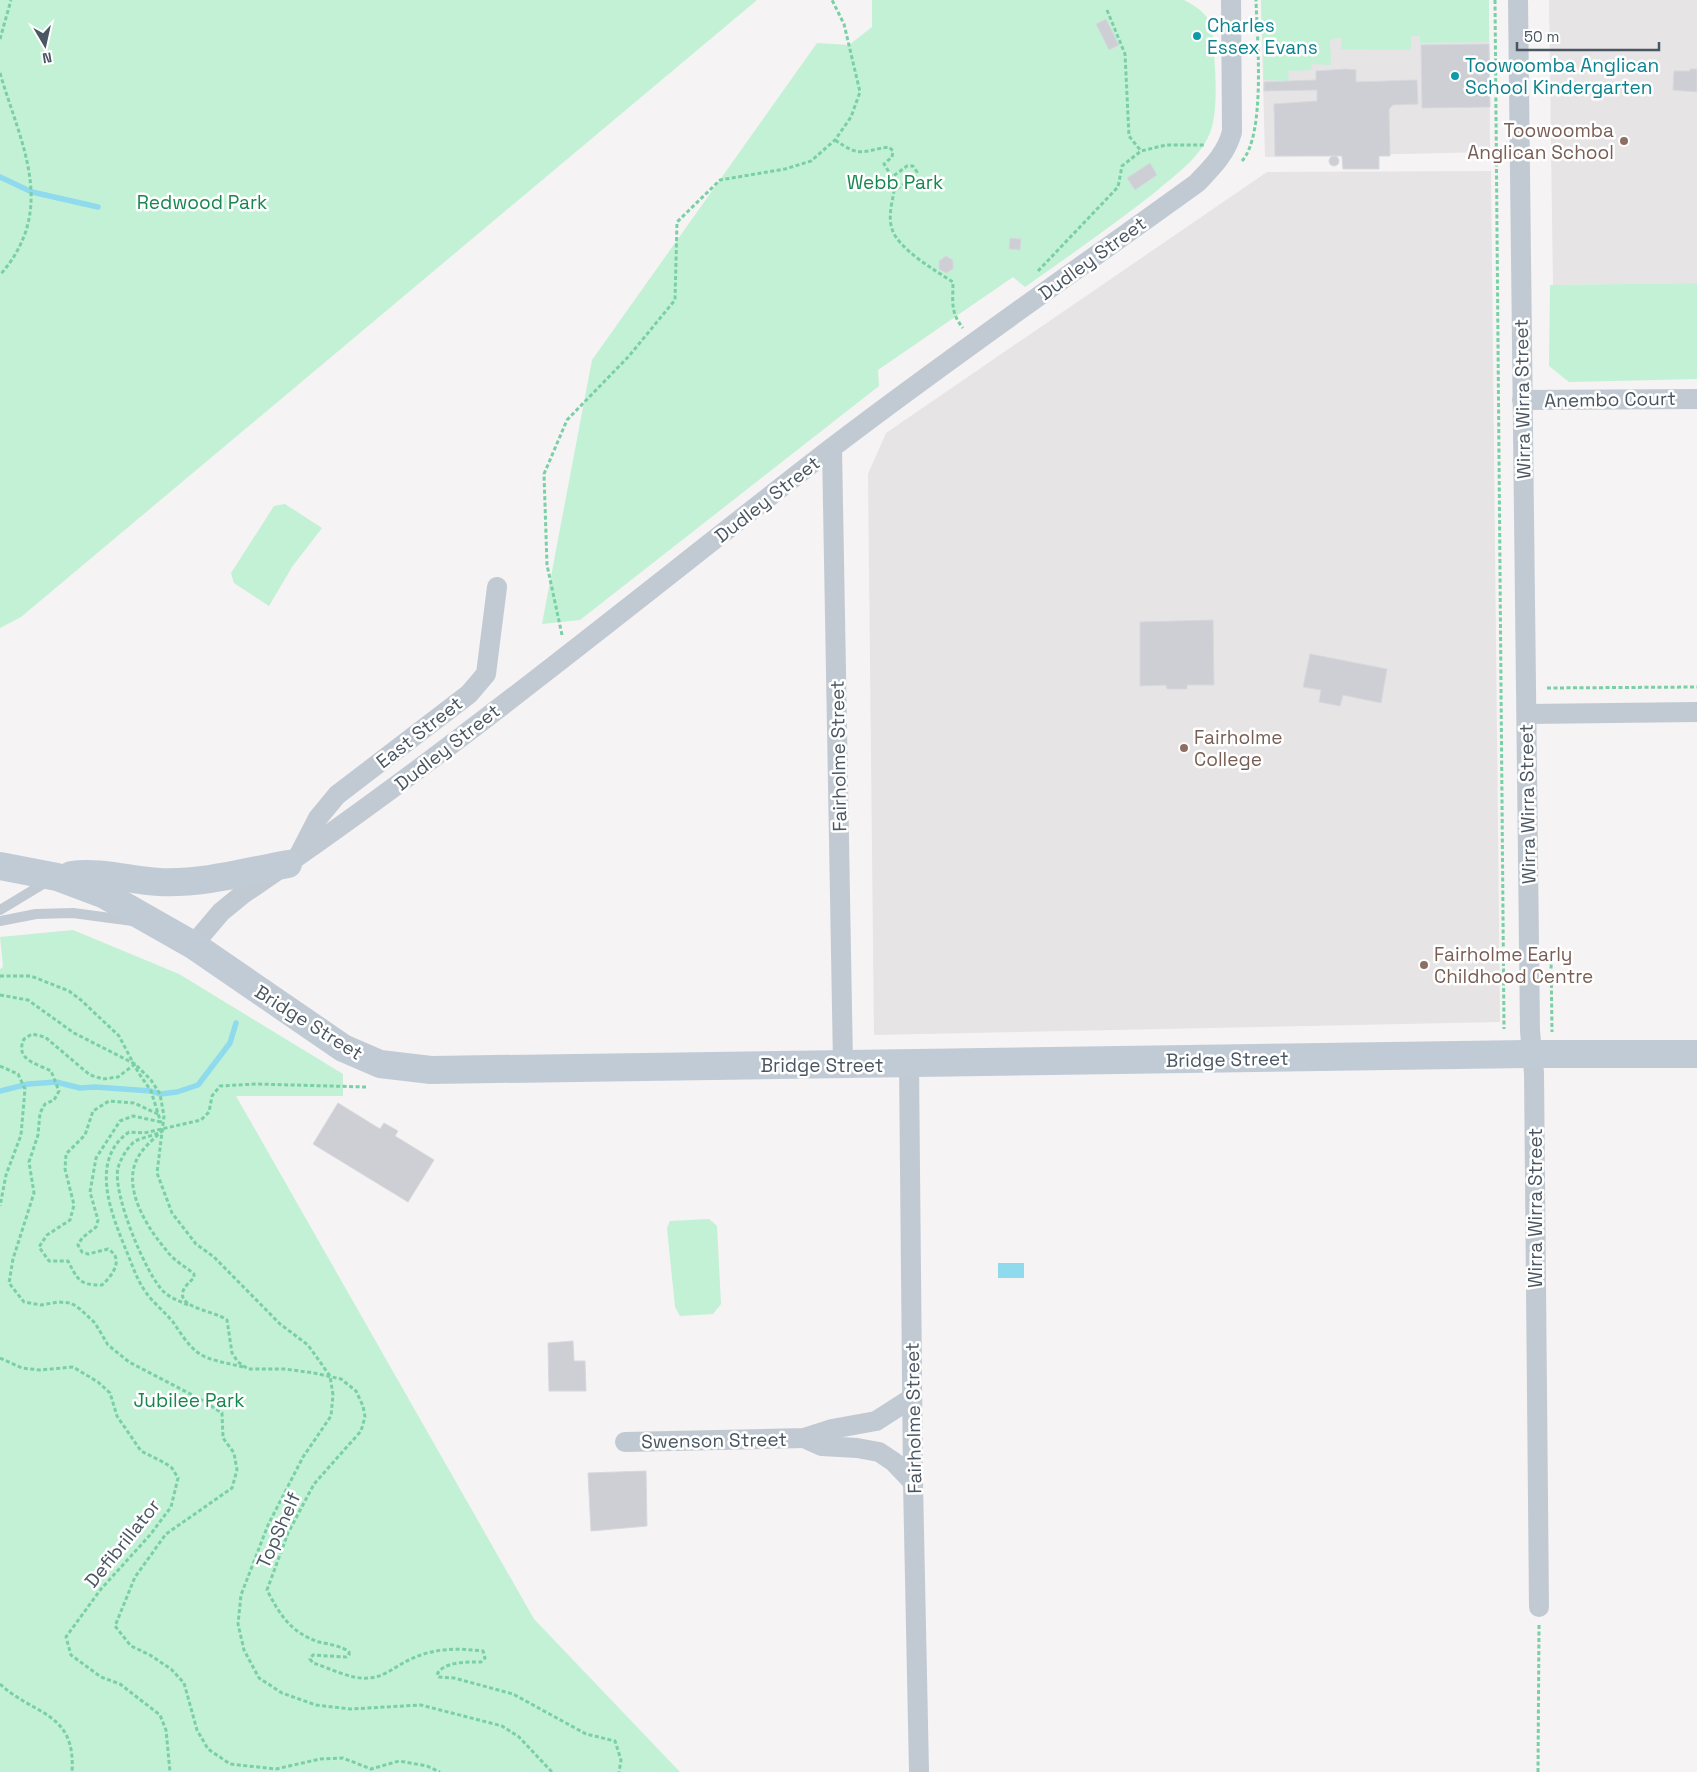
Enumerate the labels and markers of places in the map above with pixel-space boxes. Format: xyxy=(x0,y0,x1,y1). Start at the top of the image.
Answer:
place label: Charles Essex Evans xyxy=(1207,13,1318,60)
marker: Charles Essex Evans xyxy=(1191,30,1203,42)
place label: Toowoomba Anglican School Kindergarten xyxy=(1465,53,1659,100)
marker: Toowoomba Anglican School Kindergarten xyxy=(1449,70,1461,82)
place label: Toowoomba Anglican School xyxy=(1467,118,1614,165)
marker: Toowoomba Anglican School xyxy=(1618,135,1630,147)
place label: Fairholme College xyxy=(1194,725,1283,772)
marker: Fairholme College xyxy=(1178,742,1190,754)
place label: Fairholme Early Childhood Centre xyxy=(1434,942,1593,989)
marker: Fairholme Early Childhood Centre xyxy=(1418,959,1430,971)

